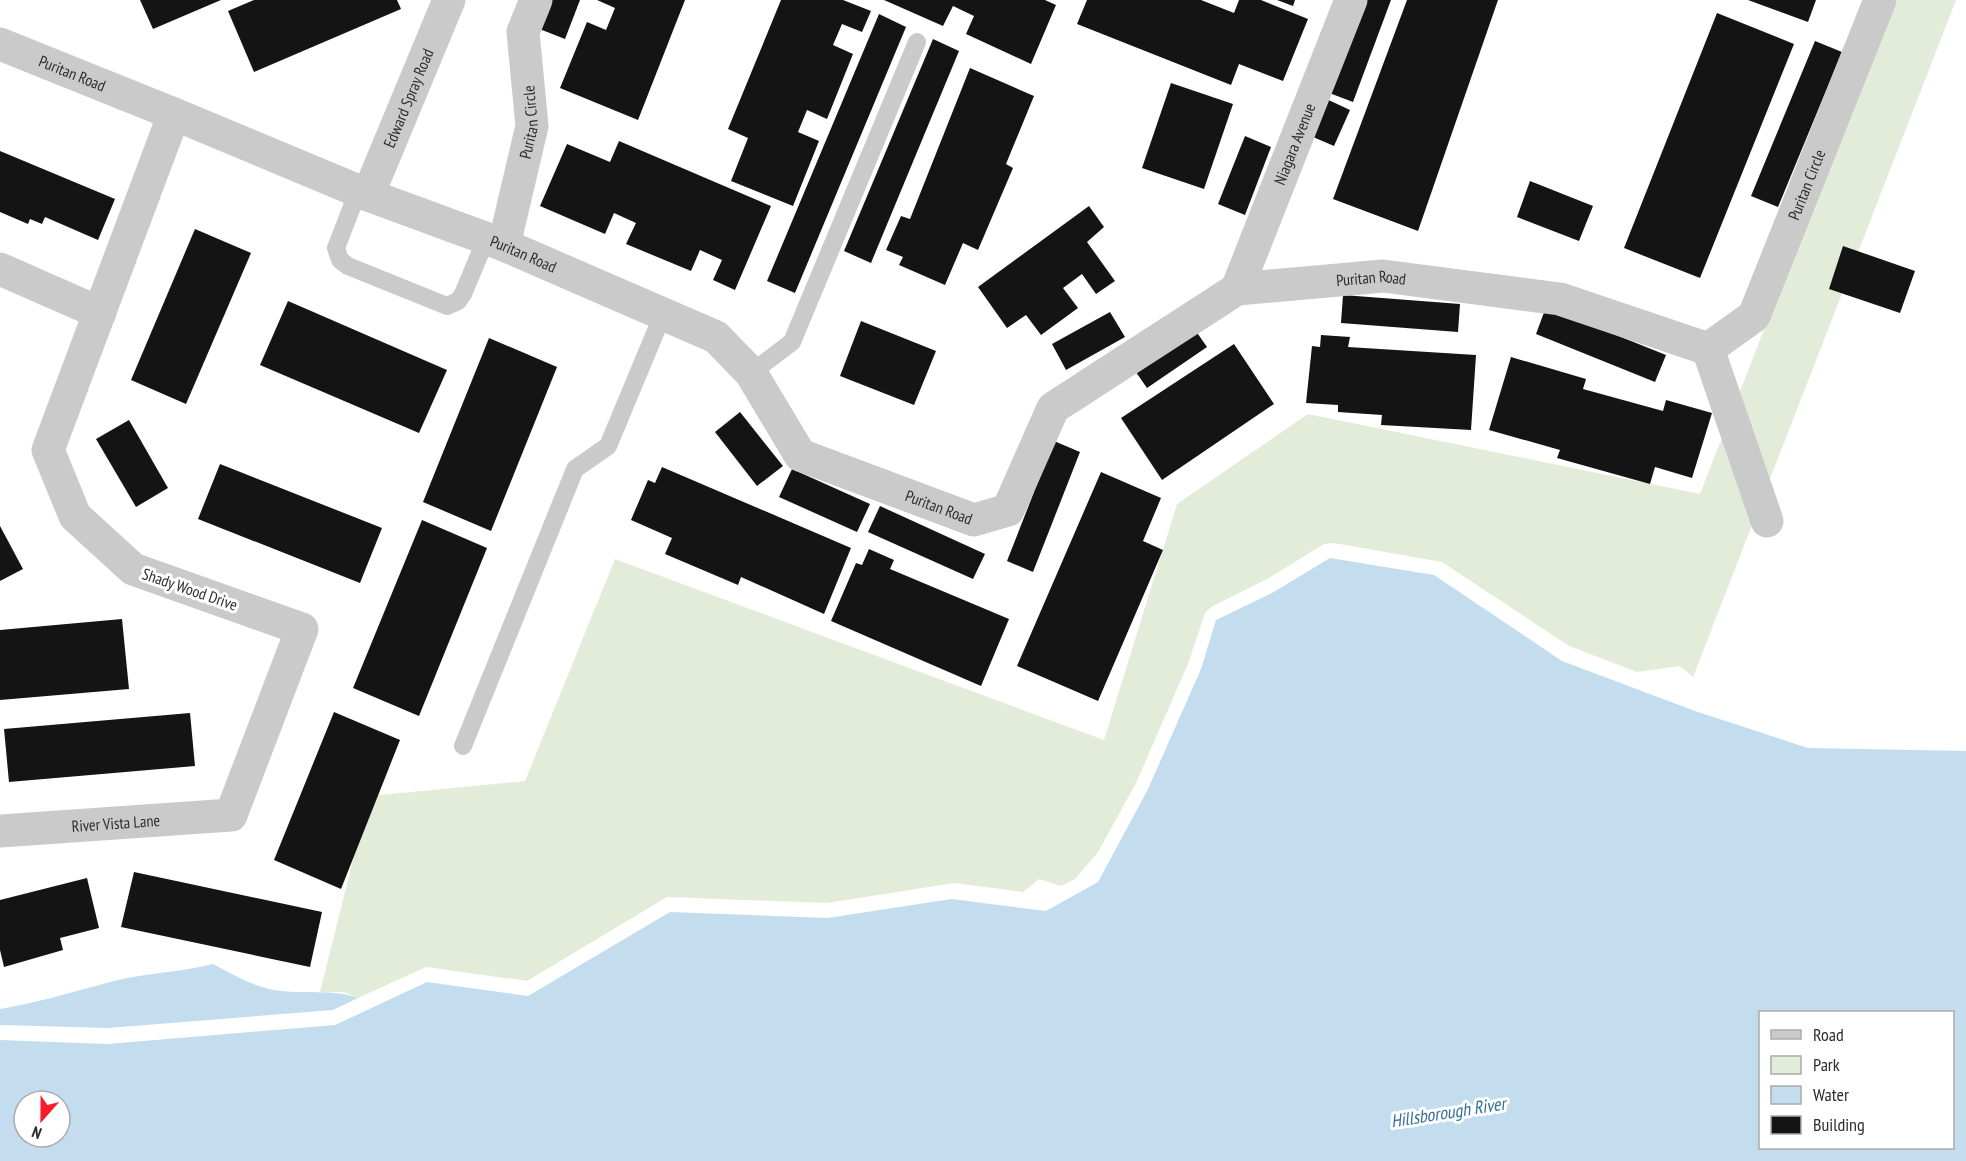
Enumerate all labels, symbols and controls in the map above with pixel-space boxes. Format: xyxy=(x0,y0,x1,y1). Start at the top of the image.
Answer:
street label: Edward Spray Road xyxy=(379,46,438,151)
street label: Puritan Road xyxy=(36,51,109,96)
street label: Puritan Circle xyxy=(515,84,542,161)
street label: Niagara Avenue xyxy=(1269,100,1319,188)
street label: Puritan Circle xyxy=(1783,147,1829,223)
street label: Puritan Road xyxy=(488,231,560,277)
street label: Puritan Road xyxy=(1335,266,1407,290)
street label: Puritan Road xyxy=(903,485,976,529)
street label: Shady Wood Drive xyxy=(140,563,240,615)
street label: River Vista Lane xyxy=(71,810,161,836)
legend xyxy=(1759,1011,1954,1149)
text: Road xyxy=(1813,1023,1844,1046)
text: Park xyxy=(1813,1053,1840,1076)
text: Water xyxy=(1813,1083,1849,1106)
north arrow xyxy=(12,1089,72,1149)
water label: Hillsborough River xyxy=(1389,1091,1510,1132)
text: Building xyxy=(1813,1113,1865,1136)
text: N xyxy=(29,1122,44,1144)

